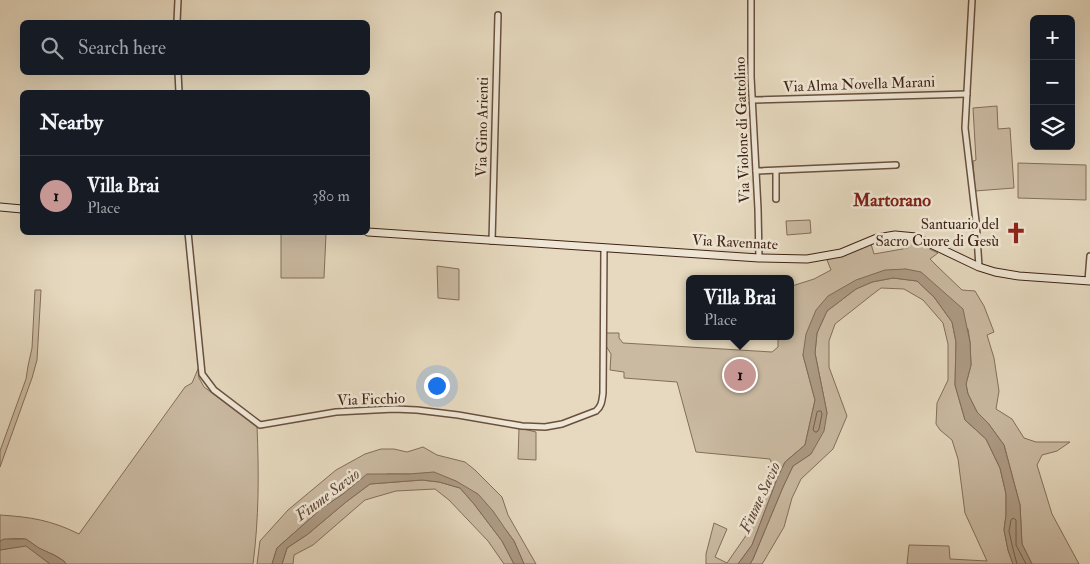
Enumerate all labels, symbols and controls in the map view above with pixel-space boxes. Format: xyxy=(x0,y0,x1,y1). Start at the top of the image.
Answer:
map controls xyxy=(1030,15,1075,150)
button: + xyxy=(1030,15,1075,60)
search box xyxy=(20,20,370,75)
icon: search xyxy=(38,34,66,62)
text: Search here xyxy=(78,36,166,60)
street label: Via Violone di Gattolino xyxy=(730,56,755,204)
button: − xyxy=(1030,60,1075,105)
street label: Via Alma Novella Marani xyxy=(783,72,935,97)
street label: Via Gino Arienti xyxy=(472,77,493,177)
button: layers xyxy=(1030,105,1075,150)
text: Nearby xyxy=(40,109,103,136)
text: Villa Brai xyxy=(87,174,159,198)
text: 1 xyxy=(53,186,59,206)
text: 380 m xyxy=(312,186,350,206)
district label: Martorano xyxy=(852,189,931,212)
text: Place xyxy=(87,198,120,218)
place label: Santuario del Sacro Cuore di Gesù xyxy=(875,215,999,251)
church icon: Santuario del Sacro Cuore di Gesù xyxy=(1003,220,1029,246)
street label: Via Ravennate xyxy=(692,231,778,254)
popup xyxy=(686,275,794,340)
text: Villa Brai xyxy=(704,286,776,310)
text: Place xyxy=(704,310,737,330)
pin: 1 xyxy=(724,356,756,394)
your location xyxy=(424,373,450,399)
street label: Via Ficchio xyxy=(337,389,405,410)
water label: Fiume Savio xyxy=(734,459,785,537)
water label: Fiume Savio xyxy=(290,464,364,526)

